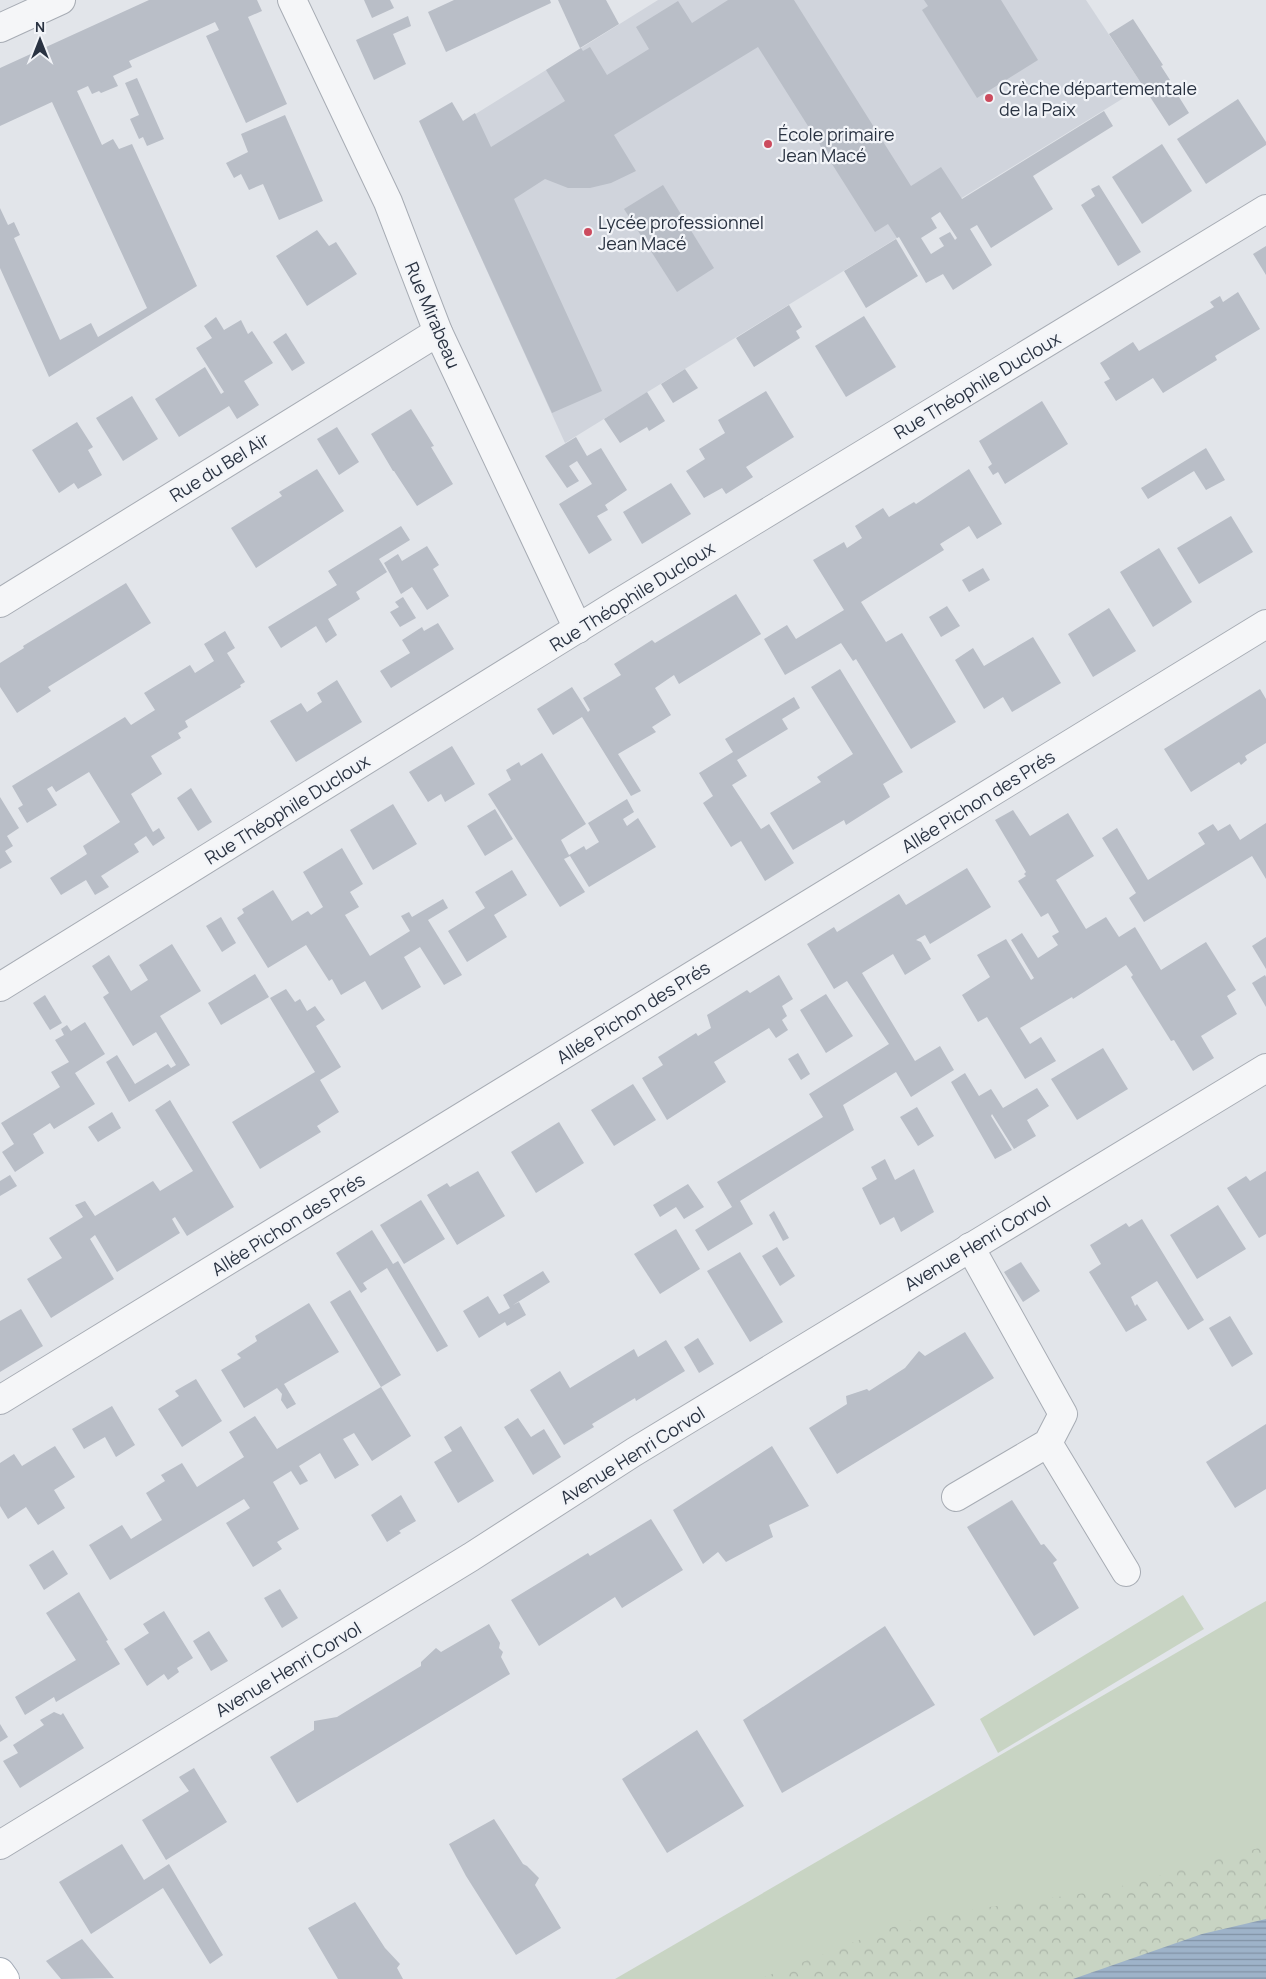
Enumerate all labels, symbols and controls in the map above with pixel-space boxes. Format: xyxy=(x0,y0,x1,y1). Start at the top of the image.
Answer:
north arrow xyxy=(15,15,65,65)
text: N xyxy=(35,17,45,36)
place label: Crèche départementale de la Paix xyxy=(999,76,1197,121)
marker: Crèche départementale de la Paix xyxy=(983,92,995,104)
place label: École primaire Jean Macé xyxy=(778,122,895,167)
marker: École primaire Jean Macé xyxy=(762,138,774,150)
place label: Lycée professionnel Jean Macé xyxy=(598,210,764,255)
marker: Lycée professionnel Jean Macé xyxy=(582,226,594,238)
street label: Rue Mirabeau xyxy=(400,258,466,372)
street label: Rue Théophile Ducloux xyxy=(889,325,1065,444)
street label: Rue du Bel Air xyxy=(165,427,274,507)
street label: Rue Théophile Ducloux xyxy=(545,535,719,657)
street label: Allée Pichon des Prés xyxy=(897,744,1059,858)
street label: Rue Théophile Ducloux xyxy=(200,748,374,870)
street label: Allée Pichon des Prés xyxy=(552,955,714,1069)
street label: Allée Pichon des Prés xyxy=(207,1167,369,1281)
street label: Avenue Henri Corvol xyxy=(899,1190,1055,1296)
street label: Avenue Henri Corvol xyxy=(555,1401,709,1509)
street label: Avenue Henri Corvol xyxy=(210,1616,366,1722)

